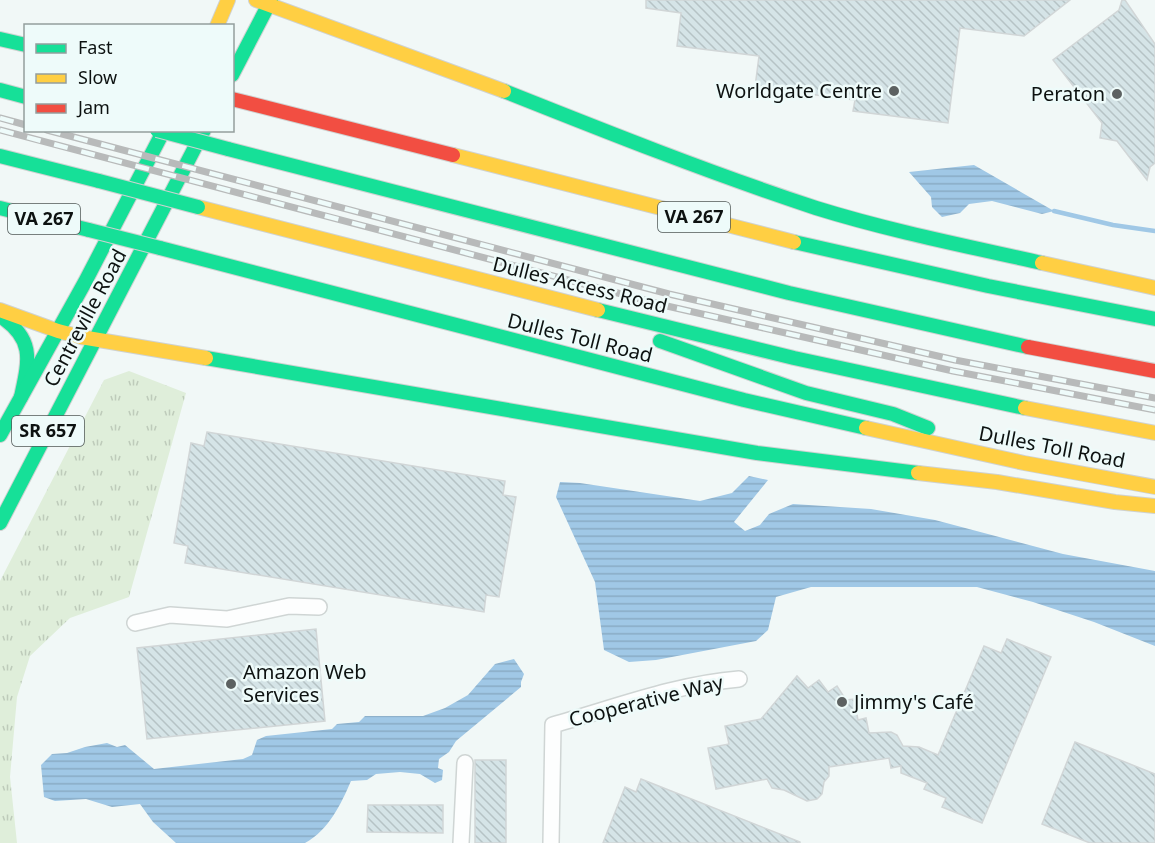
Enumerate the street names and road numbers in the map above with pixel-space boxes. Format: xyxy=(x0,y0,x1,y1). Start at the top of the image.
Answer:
road number: VA 267 xyxy=(658,202,730,232)
road number: VA 267 xyxy=(8,204,80,234)
street label: Centreville Road xyxy=(37,244,132,391)
street label: Dulles Access Road xyxy=(490,250,670,319)
street label: Dulles Toll Road xyxy=(505,306,656,369)
road number: SR 657 xyxy=(12,416,84,446)
street label: Dulles Toll Road xyxy=(977,419,1128,474)
street label: Cooperative Way xyxy=(566,668,727,733)

